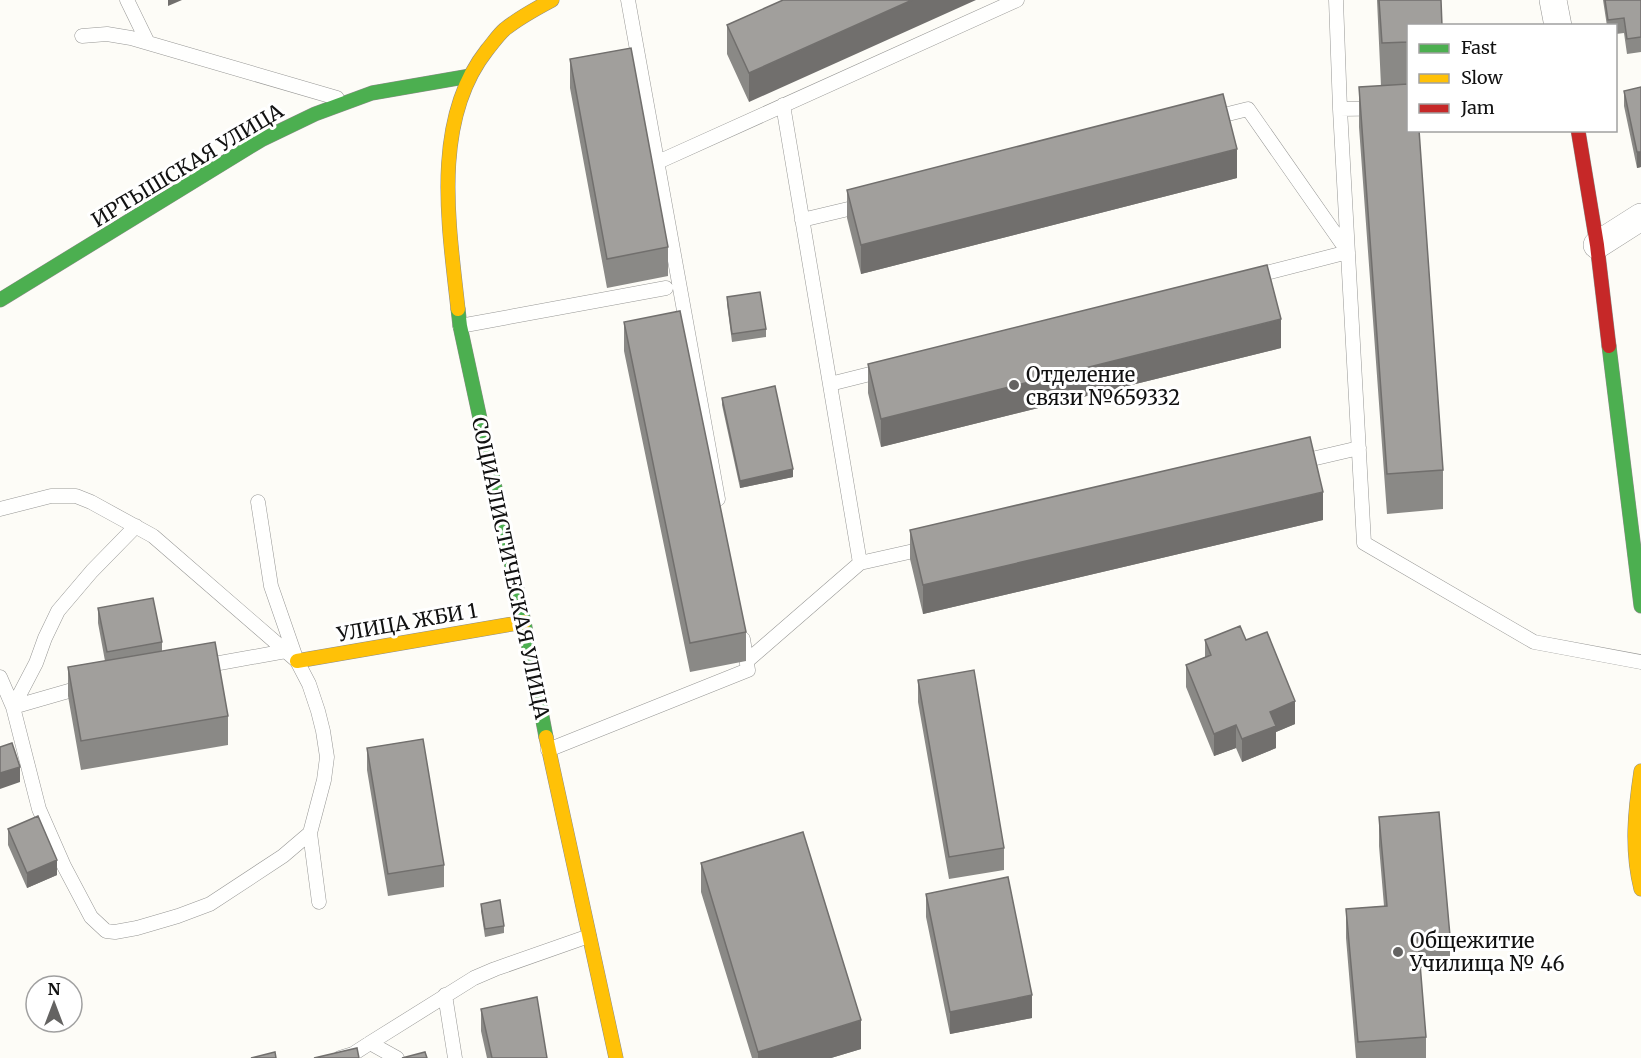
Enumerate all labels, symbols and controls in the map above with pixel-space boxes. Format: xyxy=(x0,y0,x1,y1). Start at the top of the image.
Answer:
legend xyxy=(1407,24,1617,132)
text: Fast xyxy=(1461,36,1497,59)
text: Slow xyxy=(1461,66,1504,89)
text: Jam xyxy=(1460,96,1495,119)
street label: ИРТЫШСКАЯ УЛИЦА xyxy=(87,97,288,232)
place label: Отделение связи №659332 xyxy=(1026,362,1180,410)
marker: Отделение связи №659332 xyxy=(1007,378,1021,392)
street label: СОЦИАЛИСТИЧЕСКАЯ УЛИЦА xyxy=(467,415,555,722)
street label: УЛИЦА ЖБИ 1 xyxy=(334,597,479,647)
place label: Общежитие Училища № 46 xyxy=(1409,928,1565,976)
marker: Общежитие Училища № 46 xyxy=(1391,945,1405,959)
north arrow xyxy=(24,974,84,1034)
text: N xyxy=(48,979,61,999)

